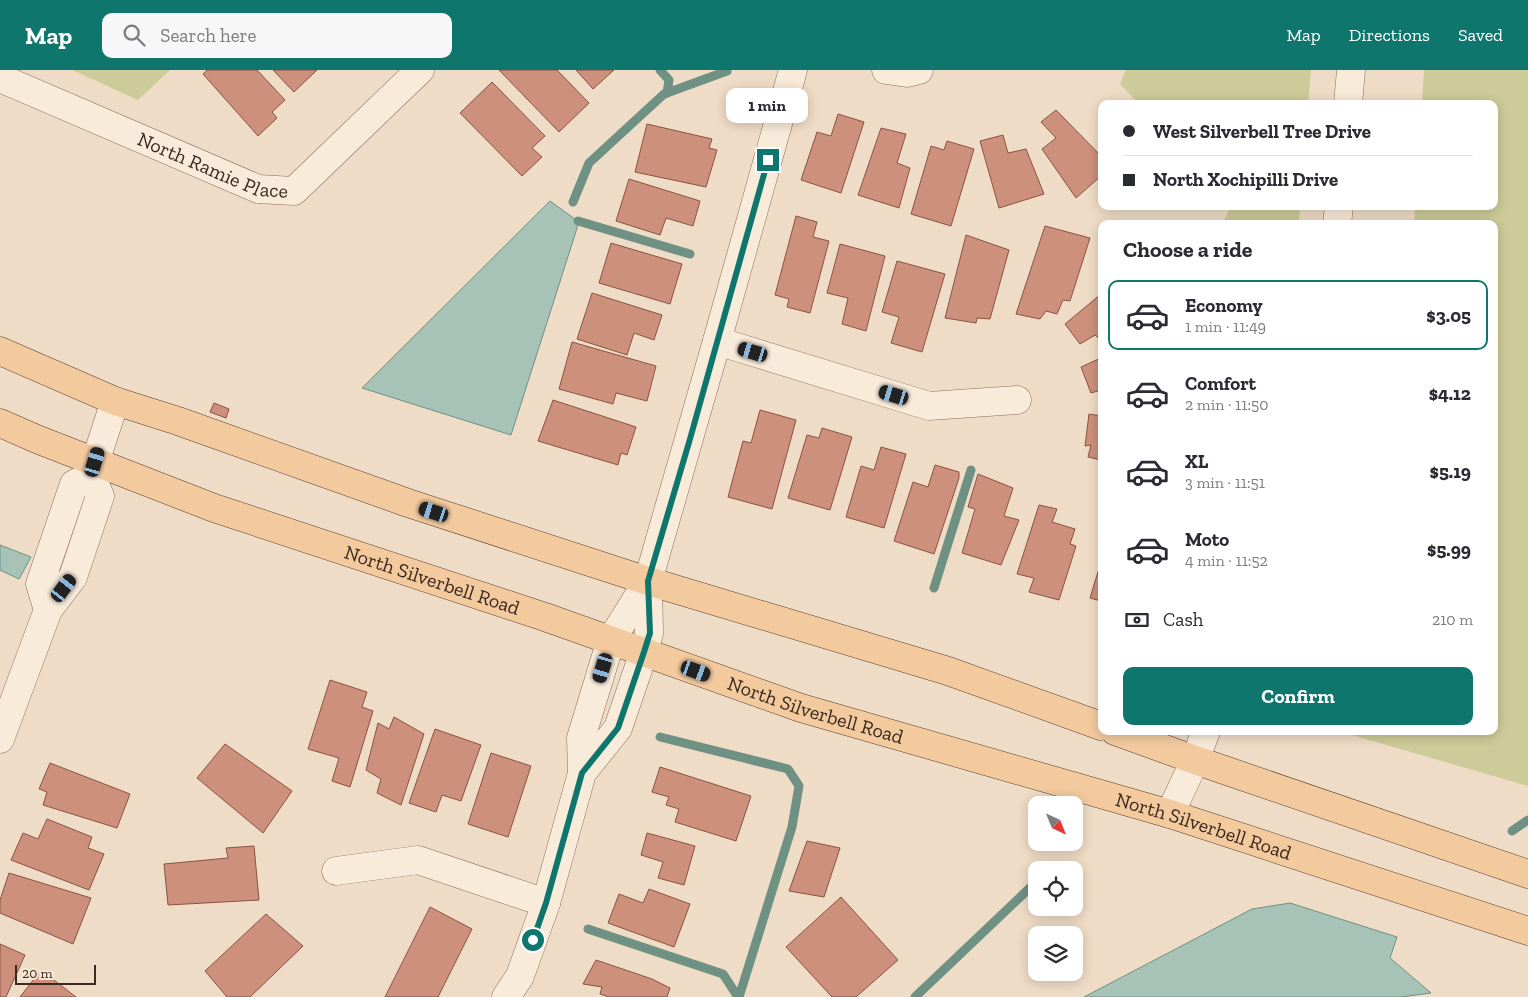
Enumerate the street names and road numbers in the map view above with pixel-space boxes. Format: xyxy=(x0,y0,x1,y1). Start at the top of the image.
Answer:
street label: North Ramie Place xyxy=(134,127,289,203)
street label: North Silverbell Road xyxy=(341,540,523,620)
street label: North Silverbell Road xyxy=(724,671,906,749)
street label: North Silverbell Road xyxy=(1113,787,1295,865)

